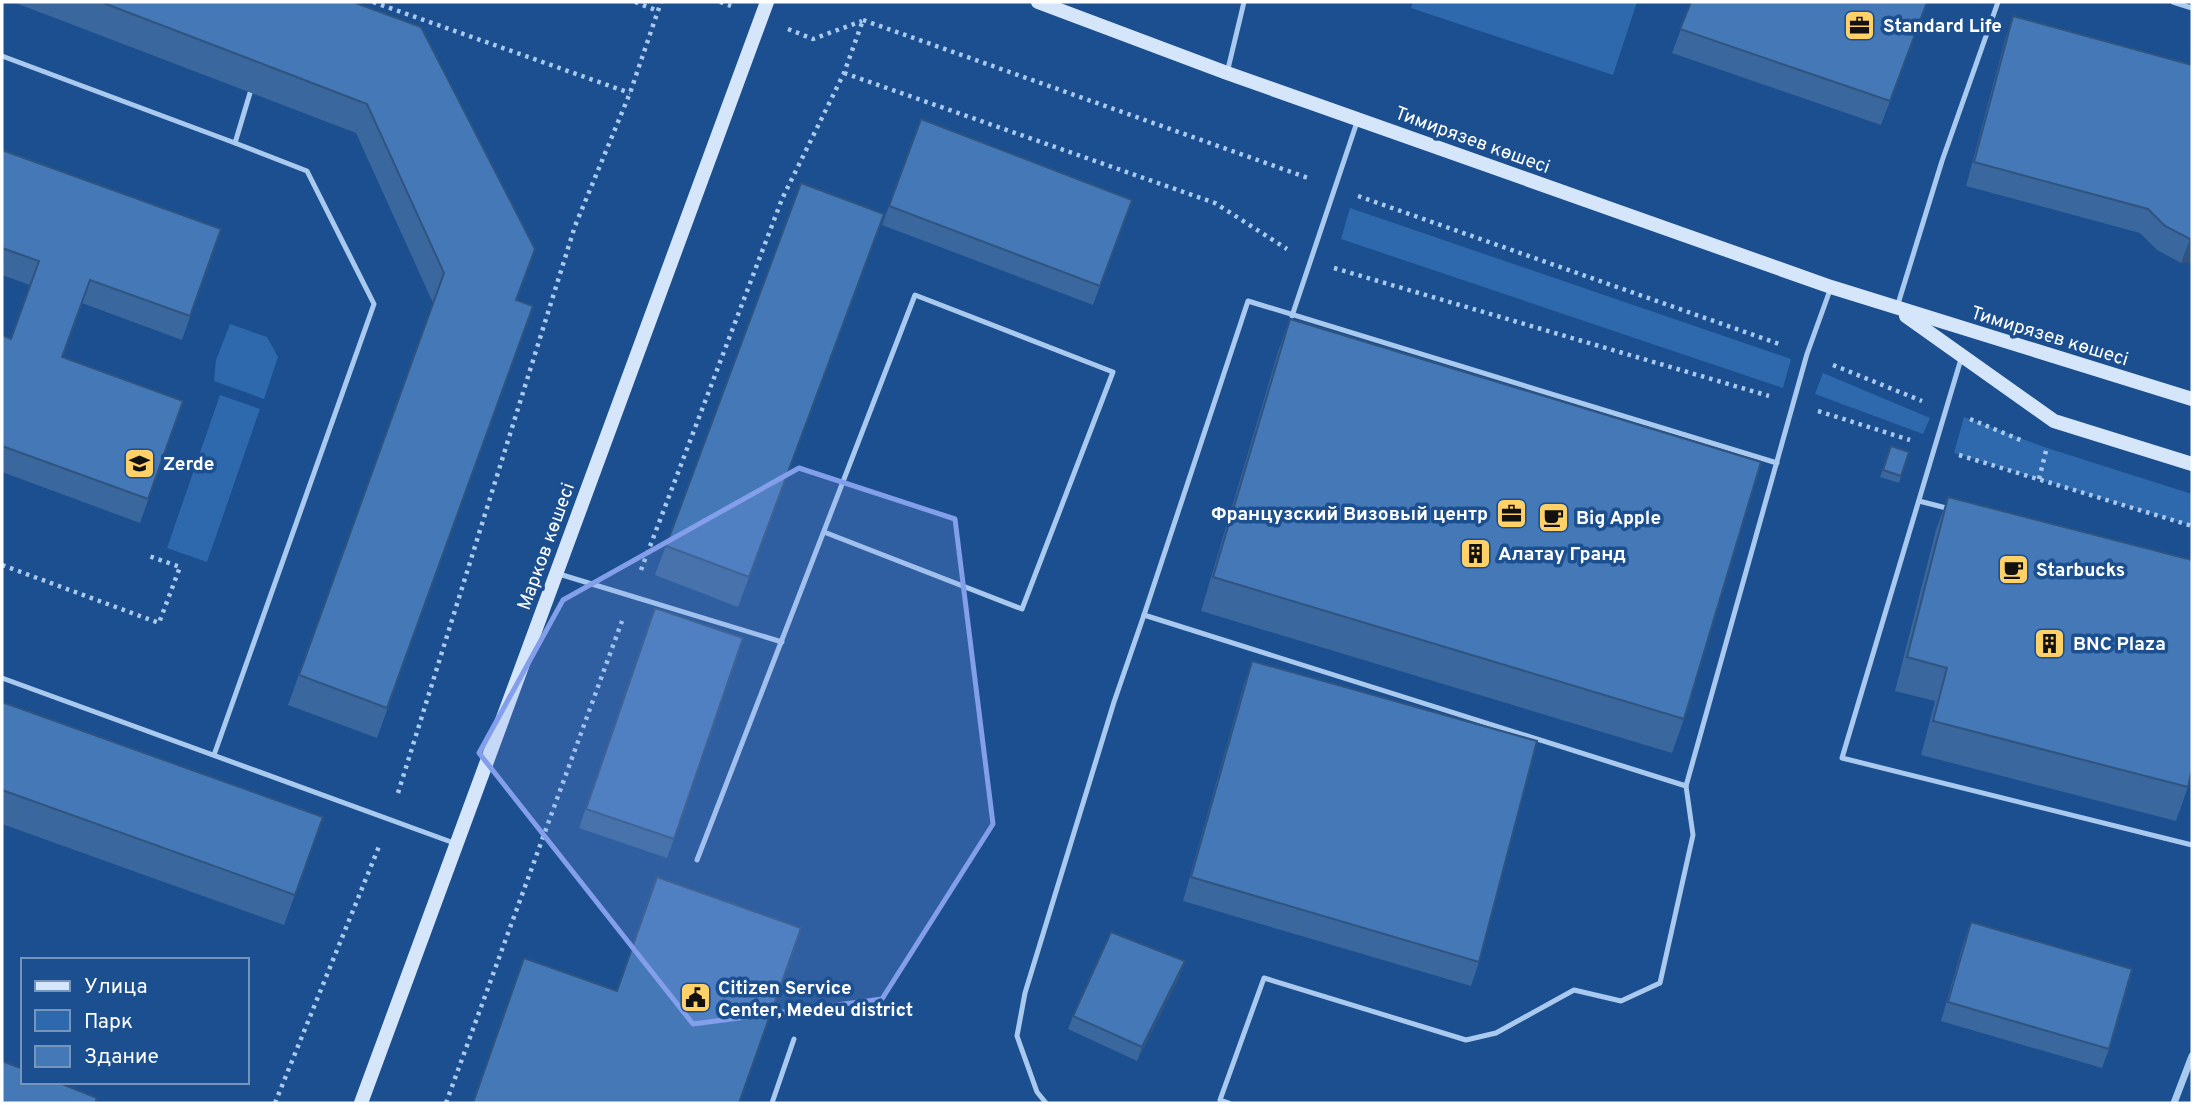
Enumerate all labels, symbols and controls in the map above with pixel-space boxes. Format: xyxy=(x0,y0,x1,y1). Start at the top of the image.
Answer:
office icon: Standard Life xyxy=(1843,8,1877,42)
place label: Standard Life xyxy=(1883,15,2002,39)
street label: Тимирязев көшесі xyxy=(1391,102,1553,180)
street label: Тимирязев көшесі xyxy=(1968,302,2131,372)
school or university icon: Zerde xyxy=(123,446,157,480)
place label: Zerde xyxy=(163,453,214,477)
street label: Марков көшесі xyxy=(513,480,581,614)
office icon: Французский Визовый центр xyxy=(1494,496,1528,530)
cafe icon: Big Apple xyxy=(1536,500,1570,534)
place label: Французский Визовый центр xyxy=(1211,503,1488,527)
place label: Big Apple xyxy=(1576,507,1661,531)
building icon: Алатау Гранд xyxy=(1458,536,1492,570)
place label: Алатау Гранд xyxy=(1498,543,1626,567)
cafe icon: Starbucks xyxy=(1996,552,2030,586)
place label: Starbucks xyxy=(2036,559,2125,583)
building icon: BNC Plaza xyxy=(2033,626,2067,660)
place label: BNC Plaza xyxy=(2073,633,2166,657)
legend xyxy=(21,958,248,1084)
text: Улица xyxy=(84,974,148,1001)
place label: Citizen Service Center, Medeu district xyxy=(718,977,913,1023)
public building icon: Citizen Service Center, Medeu district xyxy=(678,981,712,1015)
text: Парк xyxy=(84,1009,133,1036)
text: Здание xyxy=(84,1044,159,1071)

